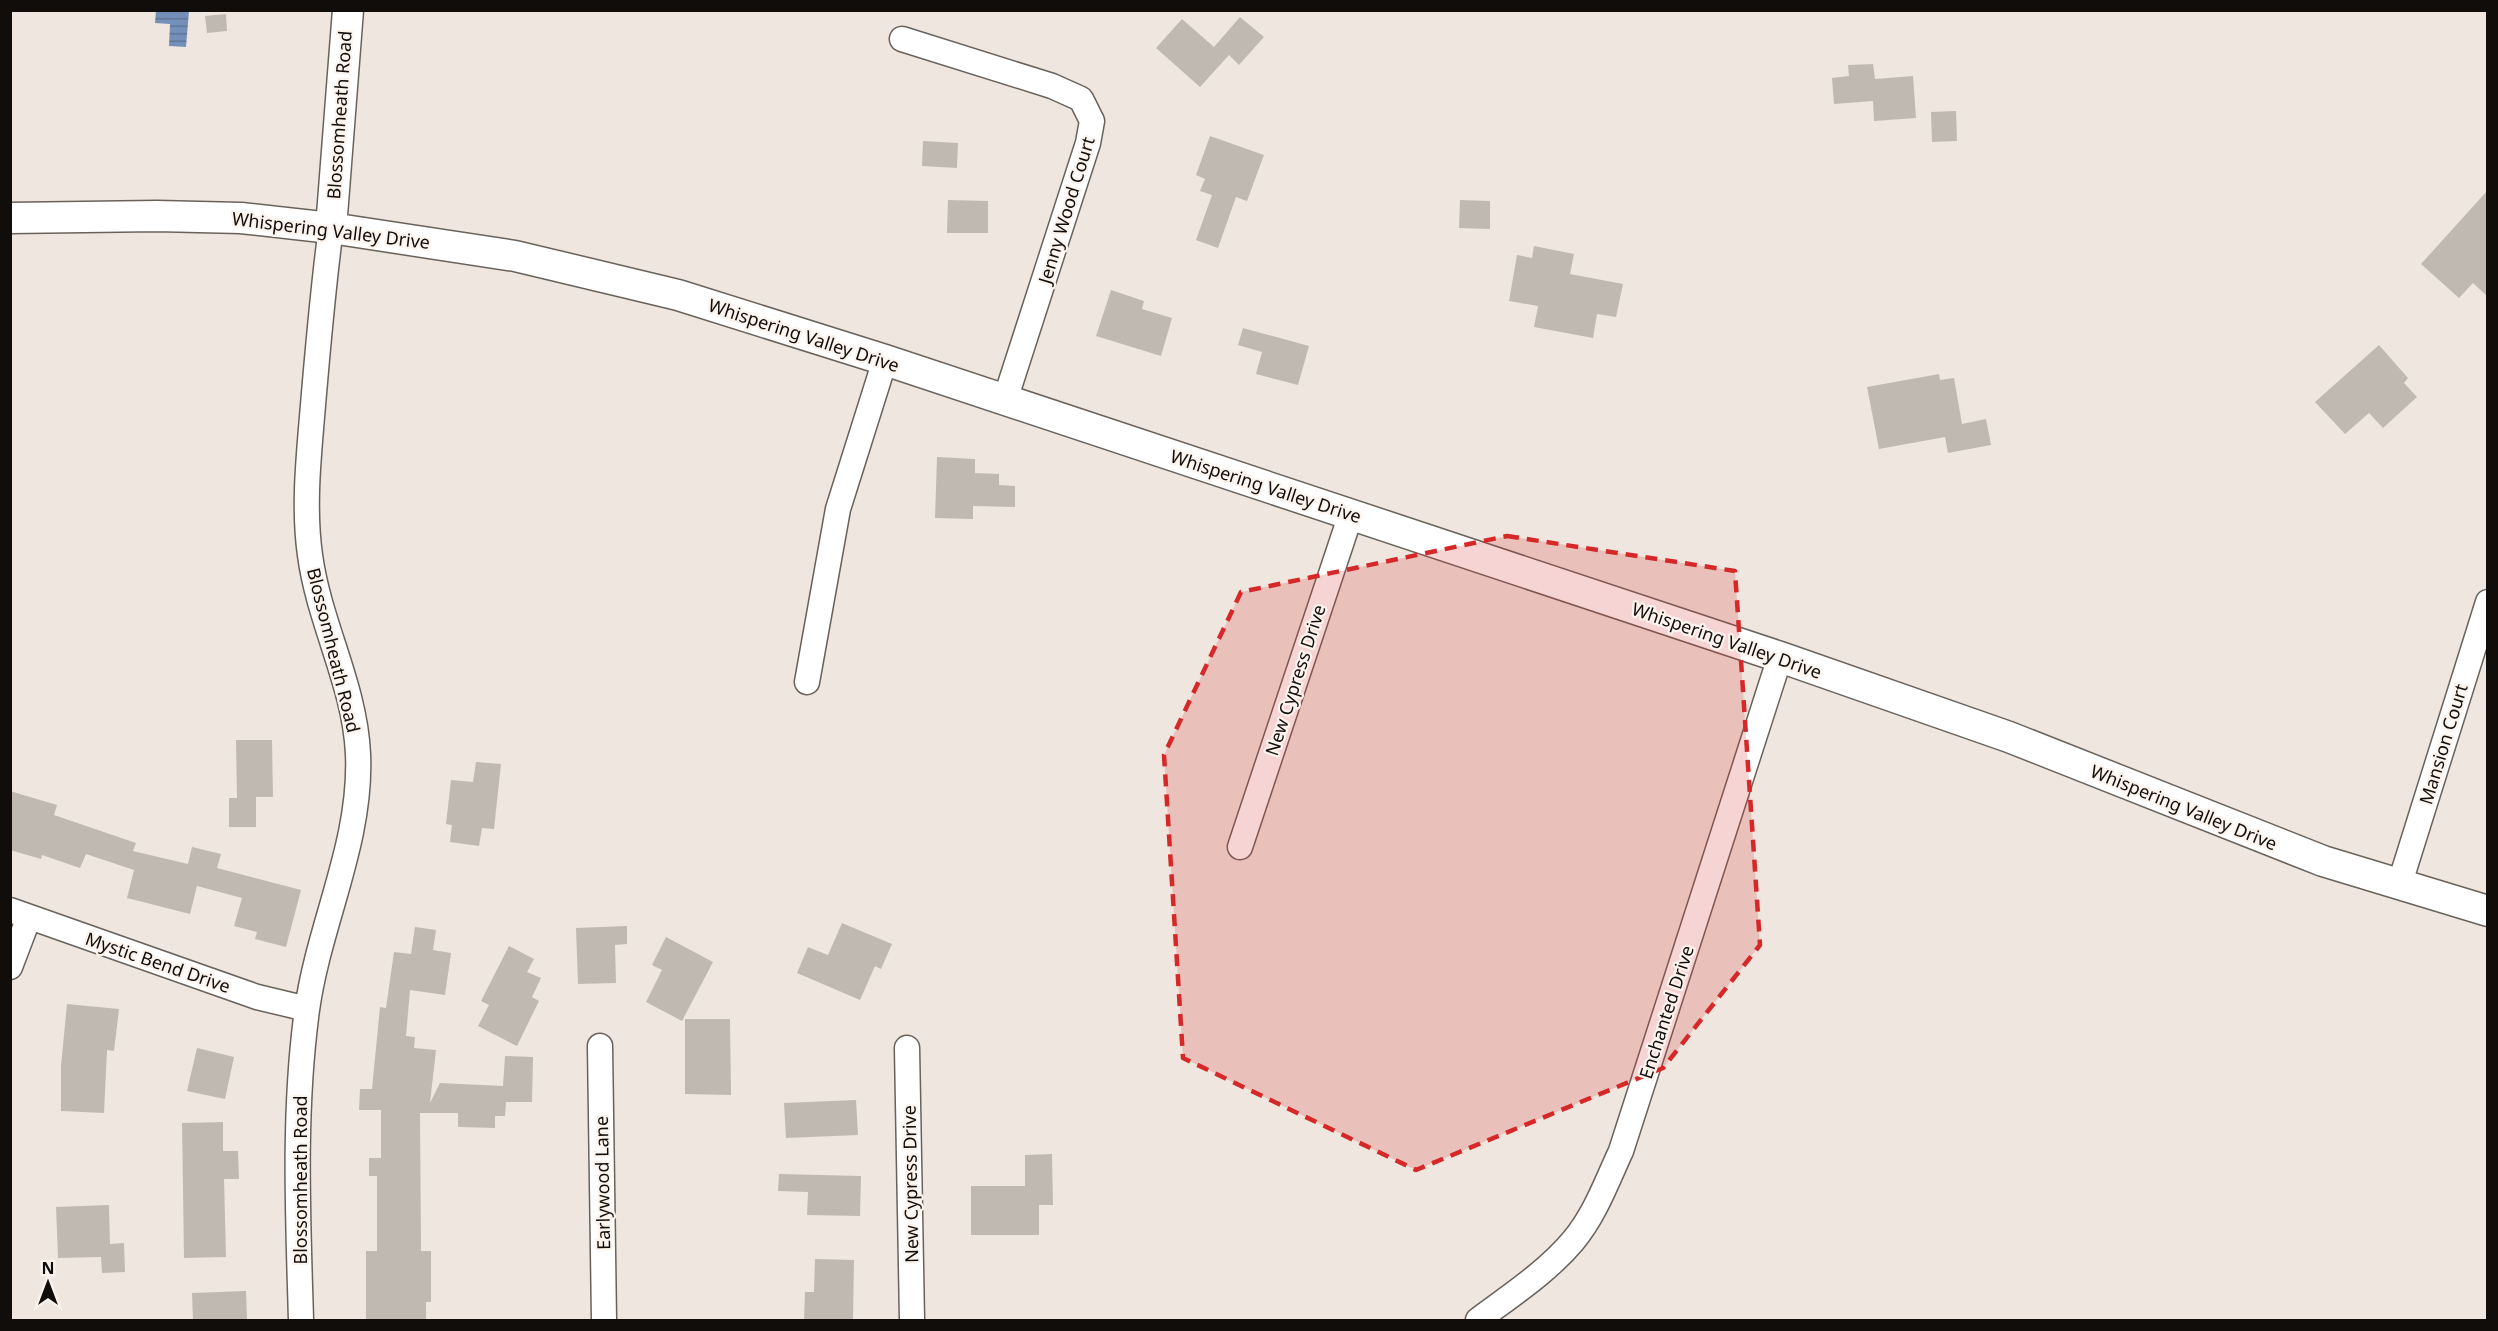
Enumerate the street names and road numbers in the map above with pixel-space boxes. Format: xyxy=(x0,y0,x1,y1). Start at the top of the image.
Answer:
street label: Blossomheath Road xyxy=(321,30,357,200)
street label: Jenny Wood Court xyxy=(1032,133,1100,288)
street label: Whispering Valley Drive xyxy=(231,206,431,254)
street label: Whispering Valley Drive xyxy=(706,293,902,377)
street label: Whispering Valley Drive xyxy=(1168,444,1364,528)
street label: Blossomheath Road xyxy=(302,565,366,735)
street label: Whispering Valley Drive xyxy=(1629,596,1825,684)
street label: New Cypress Drive xyxy=(1259,601,1331,759)
street label: Mansion Court xyxy=(2413,680,2473,807)
street label: Whispering Valley Drive xyxy=(2087,759,2281,855)
street label: Mystic Bend Drive xyxy=(82,926,234,998)
street label: Enchanted Drive xyxy=(1633,942,1699,1082)
street label: Blossomheath Road xyxy=(288,1095,312,1265)
street label: New Cypress Drive xyxy=(897,1105,923,1263)
street label: Earlywood Lane xyxy=(589,1116,615,1250)

